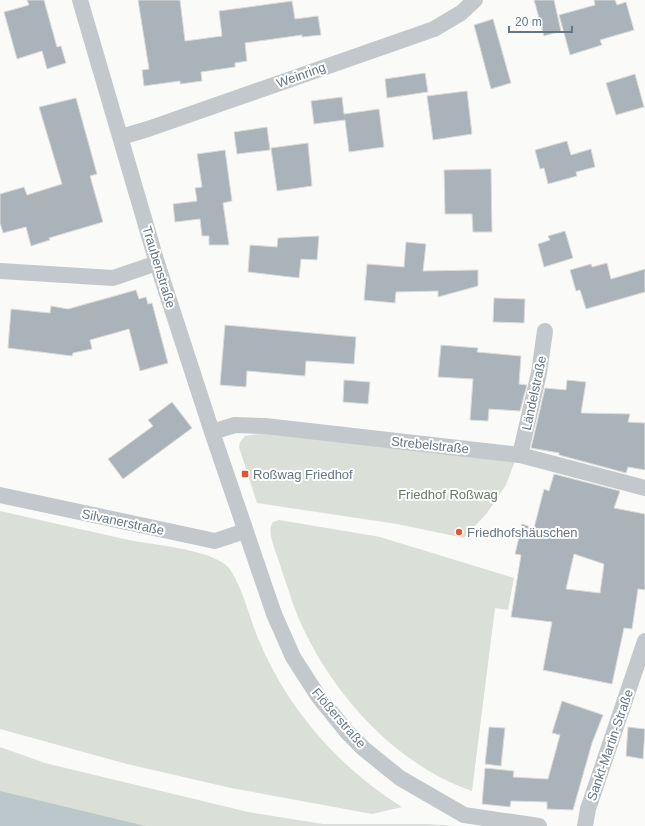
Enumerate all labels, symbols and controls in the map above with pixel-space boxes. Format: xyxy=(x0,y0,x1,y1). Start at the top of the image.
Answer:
scale bar xyxy=(509,8,572,34)
text: 20 m xyxy=(515,15,542,29)
street label: Weinring xyxy=(274,59,328,91)
street label: Traubenstraße xyxy=(139,224,179,310)
street label: Ländelstraße xyxy=(519,354,549,432)
street label: Strebelstraße xyxy=(390,433,470,457)
place label: Roßwag Friedhof xyxy=(253,467,353,482)
marker: Roßwag Friedhof xyxy=(240,469,250,479)
park label: Friedhof Roßwag xyxy=(398,487,498,502)
street label: Silvanerstraße xyxy=(80,506,166,538)
place label: Friedhofshäuschen xyxy=(467,525,578,540)
marker: Friedhofshäuschen xyxy=(454,527,464,537)
street label: Flößerstraße xyxy=(309,685,369,751)
street label: Sankt-Martin-Straße xyxy=(584,687,636,803)

